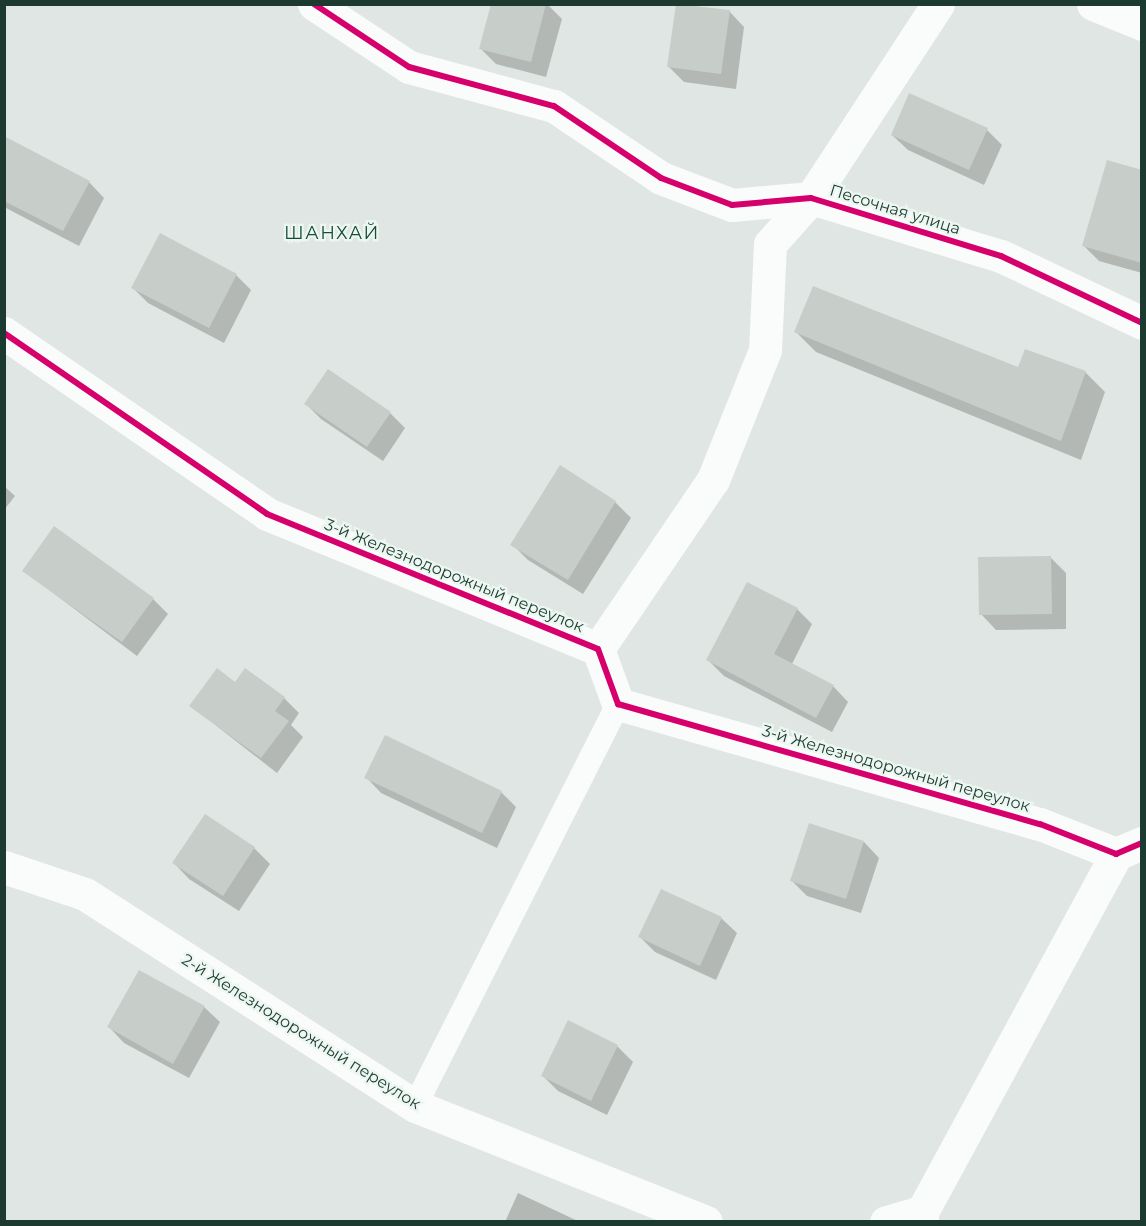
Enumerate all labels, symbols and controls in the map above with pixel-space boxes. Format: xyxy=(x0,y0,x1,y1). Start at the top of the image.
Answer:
street label: Песочная улица xyxy=(827,181,963,239)
district label: ШАНХАЙ xyxy=(284,222,380,244)
street label: 3-й Железнодорожный переулок xyxy=(322,515,586,637)
street label: 3-й Железнодорожный переулок xyxy=(760,721,1032,817)
street label: 2-й Железнодорожный переулок xyxy=(178,950,424,1114)

